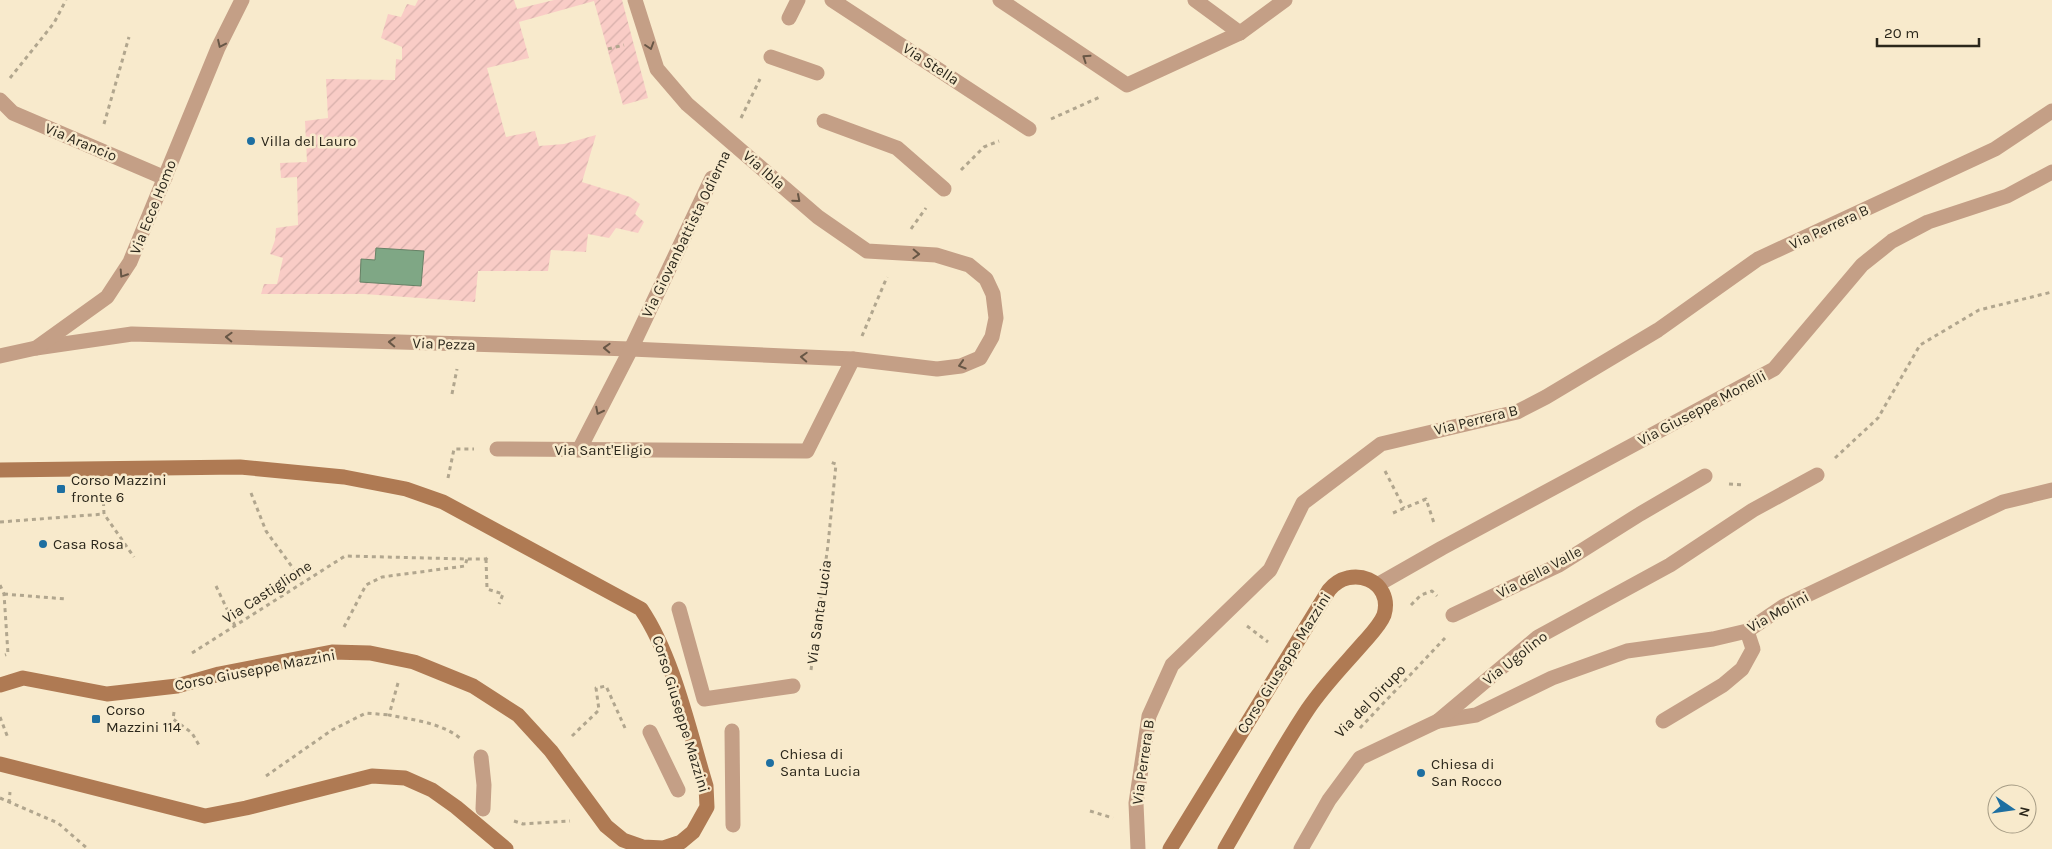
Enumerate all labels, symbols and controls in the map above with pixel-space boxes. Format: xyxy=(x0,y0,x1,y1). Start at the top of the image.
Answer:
scale bar xyxy=(1877,15,1980,47)
text: 20 m xyxy=(1884,24,1919,42)
one-way arrow xyxy=(216,39,227,48)
street label: Via Stella xyxy=(899,39,963,89)
one-way arrow xyxy=(644,42,654,50)
one-way arrow xyxy=(1082,55,1092,64)
street label: Via Arancio xyxy=(42,119,120,165)
place label: Villa del Lauro xyxy=(261,132,356,150)
marker: Villa del Lauro xyxy=(245,135,257,147)
street label: Via Ibla xyxy=(739,147,789,193)
street label: Via Giovanbattista Odierna xyxy=(638,148,734,320)
street label: Via Ecce Homo xyxy=(126,157,180,257)
one-way arrow xyxy=(791,193,800,201)
street label: Via Perrera B xyxy=(1786,201,1872,253)
one-way arrow xyxy=(912,248,920,259)
one-way arrow xyxy=(120,268,129,277)
one-way arrow xyxy=(225,332,232,342)
street label: Via Pezza xyxy=(412,334,476,354)
one-way arrow xyxy=(387,337,395,347)
one-way arrow xyxy=(602,343,610,354)
one-way arrow xyxy=(800,352,808,362)
one-way arrow xyxy=(959,359,967,369)
street label: Via Giuseppe Monelli xyxy=(1635,367,1769,449)
street label: Via Perrera B xyxy=(1432,401,1520,439)
one-way arrow xyxy=(595,406,605,415)
street label: Via Sant'Eligio xyxy=(554,441,652,459)
place label: Corso Mazzini fronte 6 xyxy=(71,471,167,506)
marker: Corso Mazzini fronte 6 xyxy=(55,483,67,495)
place label: Casa Rosa xyxy=(53,535,124,553)
marker: Casa Rosa xyxy=(37,538,49,550)
street label: Via della Valle xyxy=(1493,542,1585,602)
street label: Via Castiglione xyxy=(219,557,315,627)
street label: Via Santa Lucia xyxy=(803,559,835,665)
street label: Via Molini xyxy=(1744,588,1812,636)
street label: Corso Giuseppe Mazzini xyxy=(1233,589,1335,737)
street label: Via Ugolino xyxy=(1479,627,1551,689)
street label: Corso Giuseppe Mazzini xyxy=(649,633,713,795)
street label: Corso Giuseppe Mazzini xyxy=(173,646,337,694)
street label: Via del Dirupo xyxy=(1331,661,1409,741)
place label: Corso Mazzini 114 xyxy=(106,701,182,736)
marker: Corso Mazzini 114 xyxy=(90,713,102,725)
street label: Via Perrera B xyxy=(1128,718,1158,806)
place label: Chiesa di Santa Lucia xyxy=(780,745,860,780)
place label: Chiesa di San Rocco xyxy=(1431,755,1502,790)
marker: Chiesa di Santa Lucia xyxy=(764,757,776,769)
marker: Chiesa di San Rocco xyxy=(1415,767,1427,779)
north arrow xyxy=(1987,784,2037,834)
text: N xyxy=(2015,805,2034,819)

